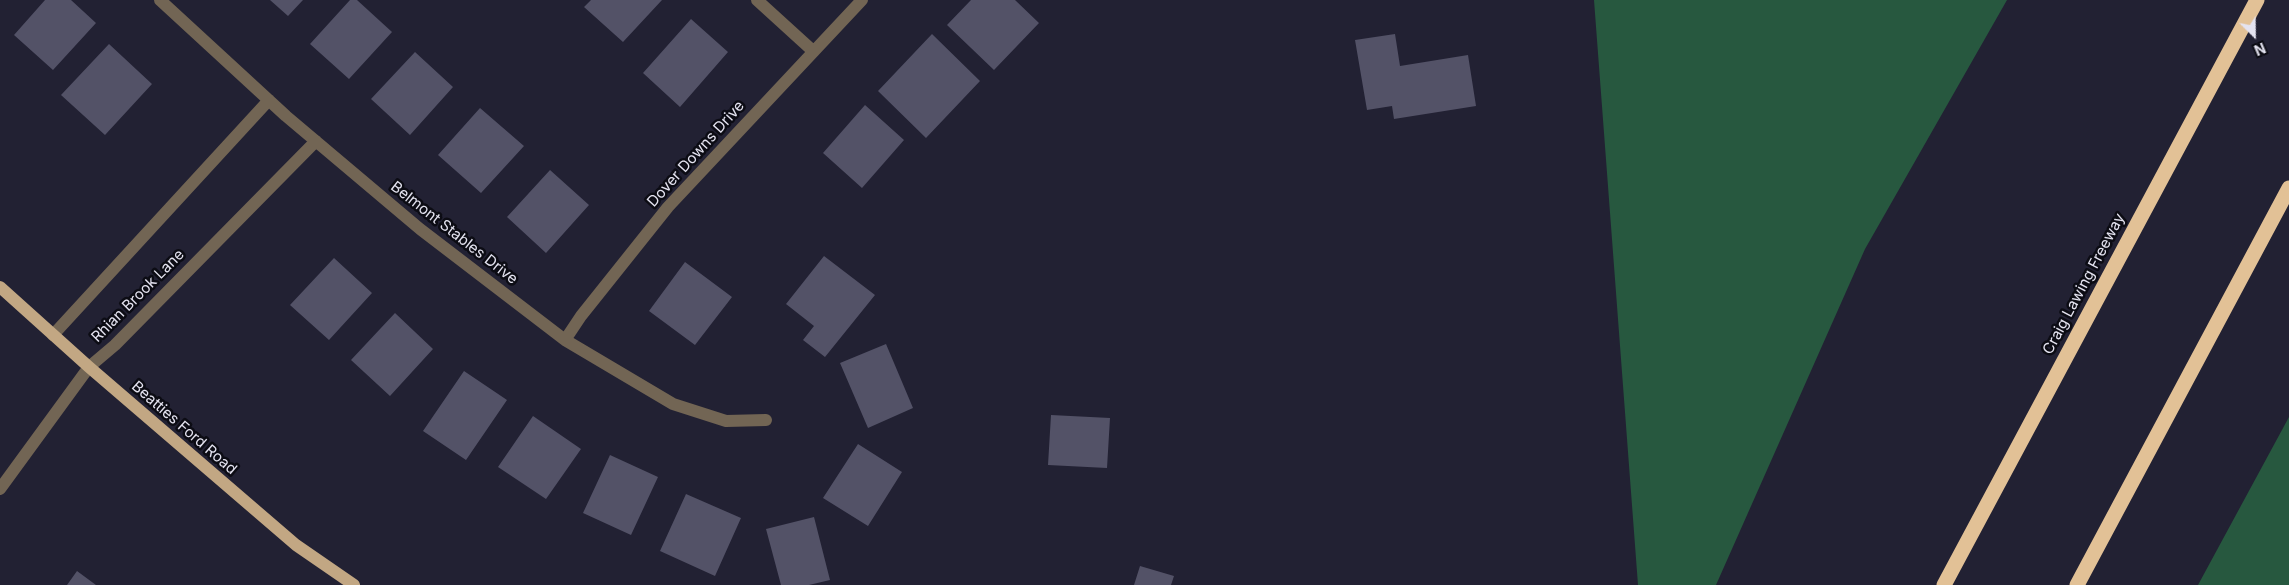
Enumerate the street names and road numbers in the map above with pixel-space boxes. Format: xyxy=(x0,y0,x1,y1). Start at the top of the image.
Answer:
street label: Dover Downs Drive xyxy=(644,97,748,211)
street label: Belmont Stables Drive xyxy=(387,178,521,288)
street label: Craig Lawing Freeway xyxy=(2039,210,2129,358)
street label: Rhian Brook Lane xyxy=(88,246,188,346)
street label: Beatties Ford Road xyxy=(128,377,240,479)

